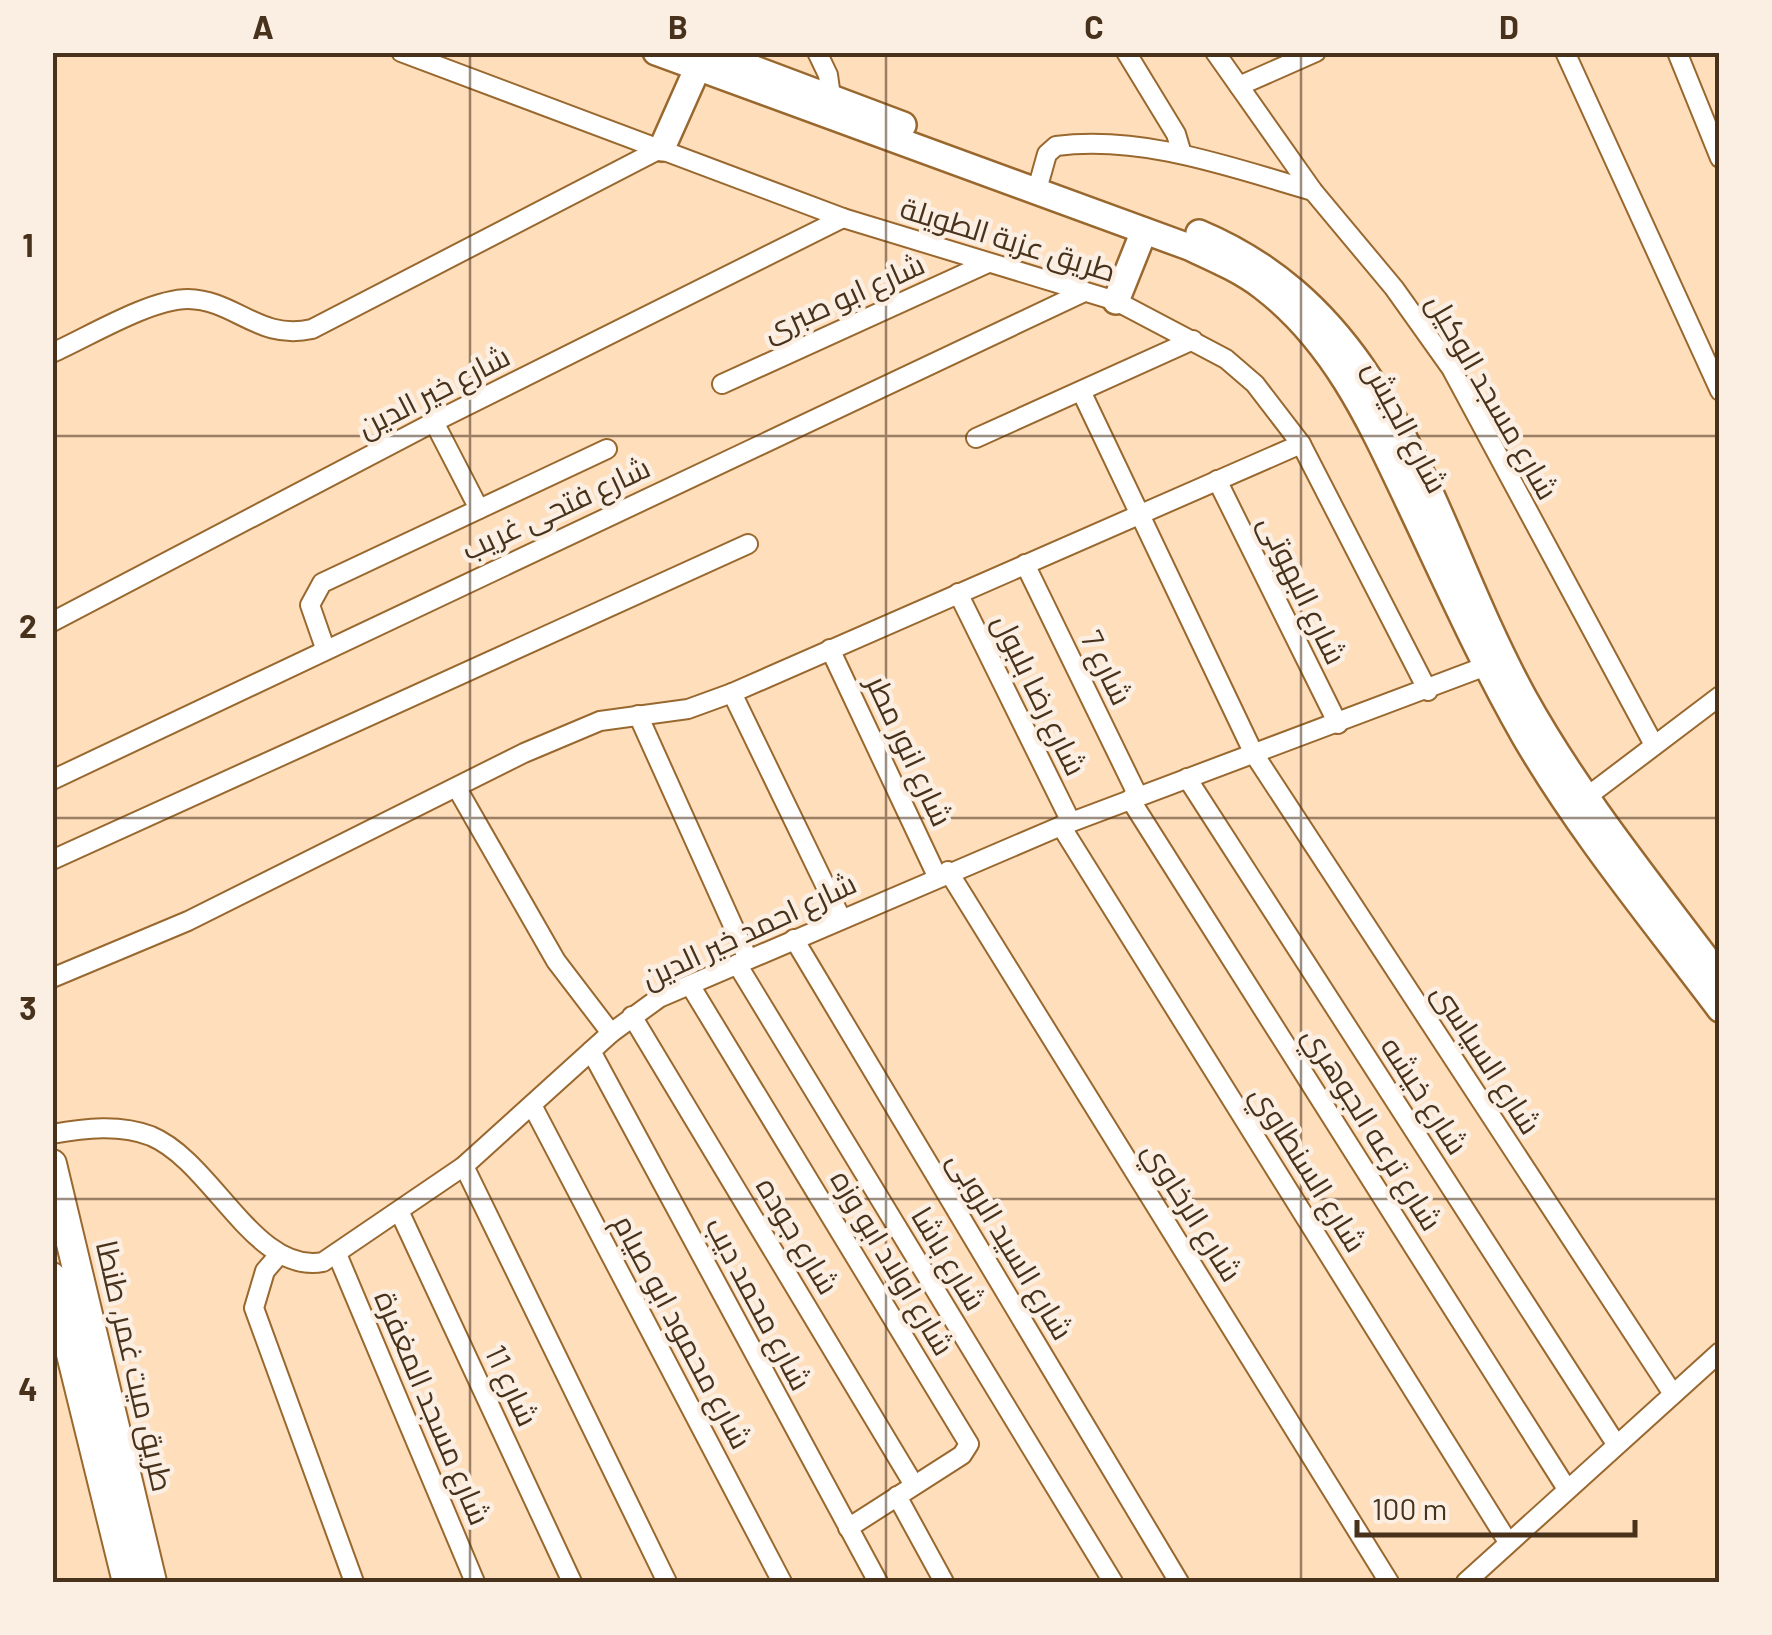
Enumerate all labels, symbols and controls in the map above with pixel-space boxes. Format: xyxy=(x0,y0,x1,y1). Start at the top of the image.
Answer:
text: A xyxy=(252,7,274,45)
text: B xyxy=(668,7,688,45)
text: C xyxy=(1084,7,1104,45)
text: D xyxy=(1499,7,1519,45)
street label: طريق عزبة الطويلة xyxy=(896,188,1121,290)
text: 1 xyxy=(22,225,34,263)
street label: شارع ابو صبرى xyxy=(757,245,931,351)
street label: شارع مسجد الوكيل xyxy=(1417,287,1567,507)
street label: شارع خير الدين xyxy=(351,337,517,447)
street label: شارع الجيش xyxy=(1353,354,1457,500)
street label: شارع فتحى غريب xyxy=(455,448,657,570)
street label: شارع البهوتى xyxy=(1249,509,1355,671)
text: 2 xyxy=(19,606,37,644)
street label: شارع رضا بلبول xyxy=(983,608,1095,782)
street label: شارع 7 xyxy=(1071,624,1141,712)
street label: شارع انور مطر xyxy=(856,667,961,833)
street label: شارع احمد خير الدين xyxy=(635,864,863,998)
street label: شارع السياسى xyxy=(1422,976,1550,1142)
text: 3 xyxy=(19,988,37,1026)
street label: شارع ترعه الجوهري xyxy=(1291,1019,1451,1240)
street label: شارع خيشه xyxy=(1371,1029,1477,1163)
street label: شارع السنطاوي xyxy=(1238,1078,1375,1262)
street label: شارع الرخاوي xyxy=(1131,1134,1251,1291)
street label: شارع السيد الروبى xyxy=(938,1144,1082,1348)
street label: شارع اولاد ابو وزه xyxy=(821,1163,963,1363)
street label: شارع جوده xyxy=(746,1170,848,1302)
street label: شارع باشا xyxy=(901,1200,995,1318)
street label: شارع محمود ابو صيام xyxy=(603,1208,761,1456)
street label: شارع محمد ديب xyxy=(696,1210,820,1398)
street label: طريق ميت غمر, طنطا xyxy=(88,1237,182,1495)
street label: شارع مسجد المغفرة xyxy=(365,1285,499,1531)
street label: شارع 11 xyxy=(475,1339,547,1433)
text: 4 xyxy=(18,1369,38,1407)
scale bar xyxy=(1357,1475,1634,1537)
text: 100 m xyxy=(1372,1490,1447,1526)

